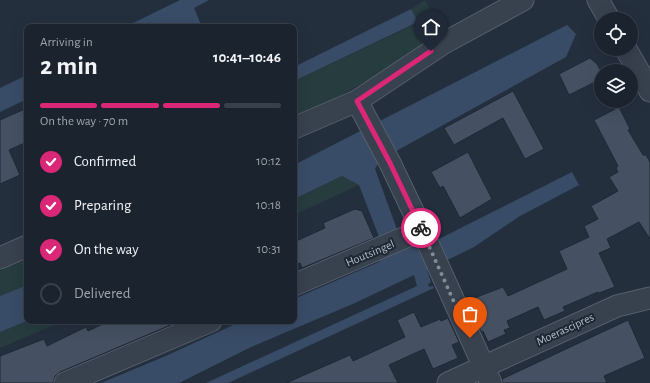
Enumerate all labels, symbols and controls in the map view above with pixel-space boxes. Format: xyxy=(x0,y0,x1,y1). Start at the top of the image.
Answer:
pin xyxy=(414,10,448,51)
map controls xyxy=(594,12,638,108)
button: locate xyxy=(594,12,638,56)
icon: home xyxy=(420,16,442,38)
text: Arriving in xyxy=(40,36,93,49)
text: 10:41–10:46 xyxy=(213,50,281,65)
text: 2 min xyxy=(40,53,98,79)
button: layers xyxy=(594,64,638,108)
text: On the way · 70 m xyxy=(40,115,128,128)
icon: check xyxy=(40,151,62,173)
text: Confirmed xyxy=(74,154,136,169)
text: 10:12 xyxy=(256,155,281,168)
icon: check xyxy=(40,195,62,217)
text: Preparing xyxy=(74,198,131,213)
text: 10:18 xyxy=(256,199,281,212)
courier xyxy=(401,208,441,248)
icon: bike xyxy=(410,217,432,239)
street label: Houtsingel xyxy=(344,237,396,269)
icon: check xyxy=(40,239,62,261)
text: On the way xyxy=(74,242,139,257)
text: 10:31 xyxy=(257,243,281,256)
text: Delivered xyxy=(74,286,131,301)
pin xyxy=(453,297,487,338)
icon: bag xyxy=(459,303,481,325)
street label: Moerascipres xyxy=(534,311,596,347)

